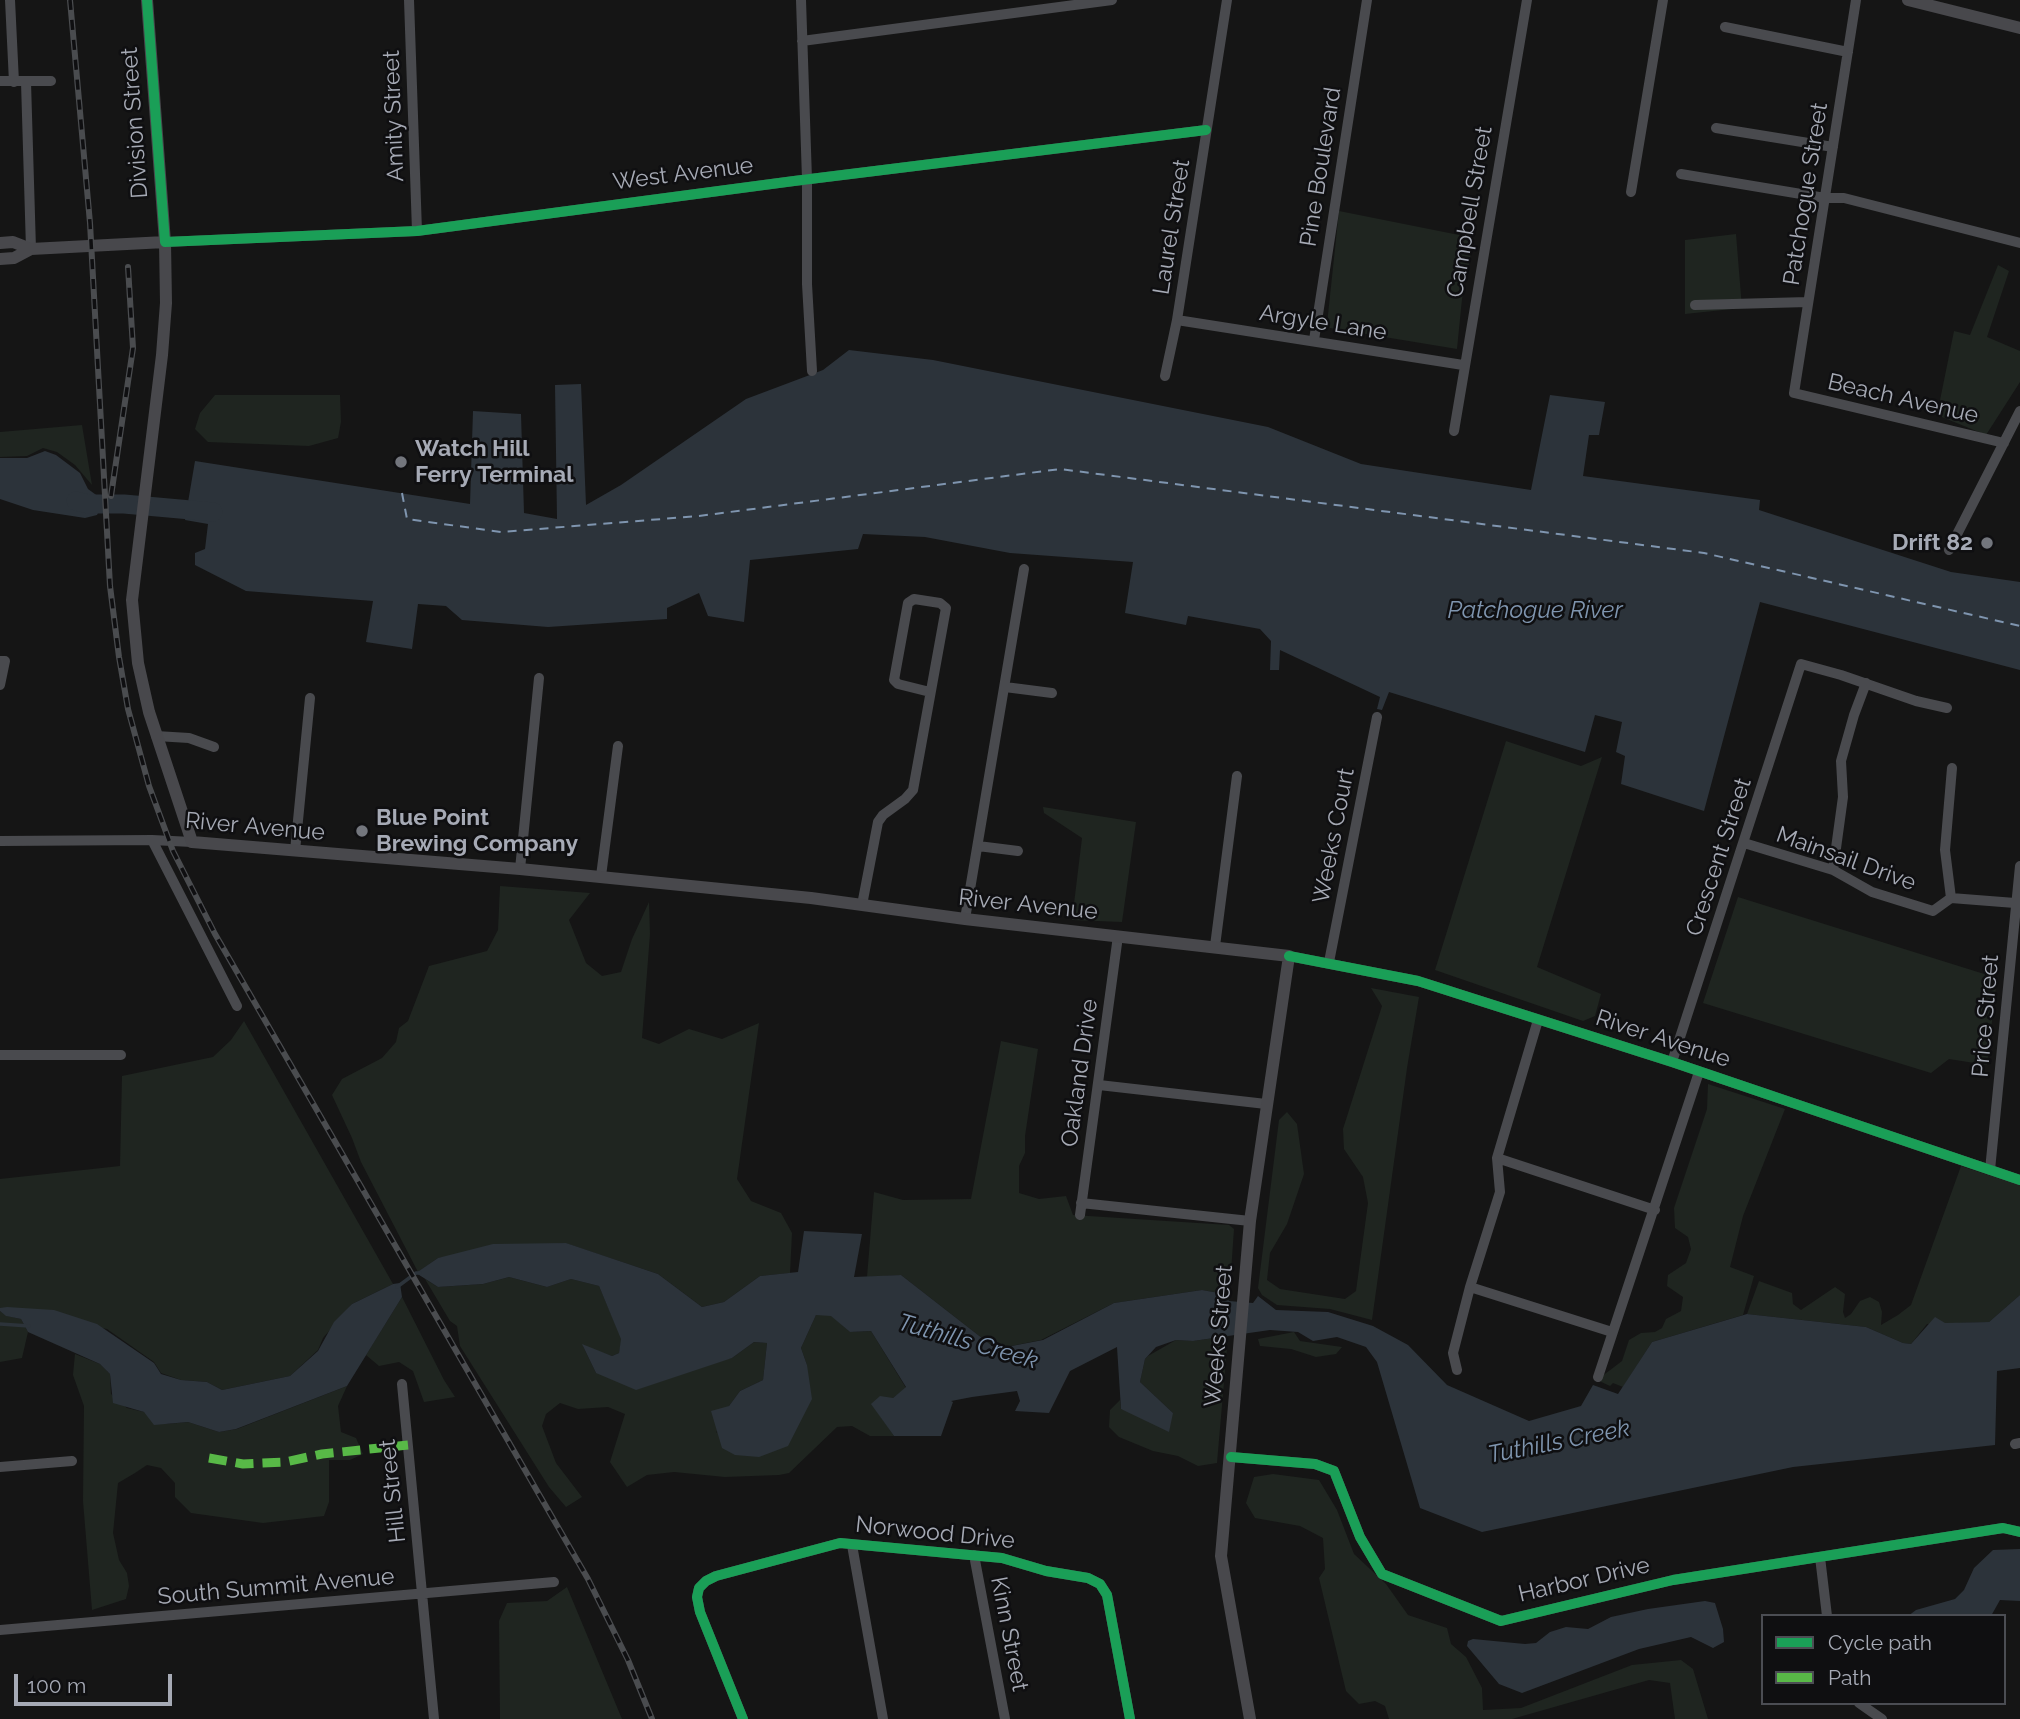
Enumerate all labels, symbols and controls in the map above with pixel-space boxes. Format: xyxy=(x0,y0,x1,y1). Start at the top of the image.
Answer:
street label: Division Street xyxy=(116,46,154,200)
street label: Amity Street xyxy=(378,50,410,182)
street label: Pine Boulevard xyxy=(1295,85,1347,249)
street label: Patchogue Street xyxy=(1778,101,1834,287)
street label: Campbell Street xyxy=(1441,124,1499,300)
street label: West Avenue xyxy=(611,152,755,196)
street label: Laurel Street xyxy=(1148,157,1196,297)
street label: Argyle Lane xyxy=(1257,299,1389,347)
street label: Beach Avenue xyxy=(1825,368,1981,430)
place label: Watch Hill Ferry Terminal xyxy=(415,435,574,489)
marker: Watch Hill Ferry Terminal xyxy=(393,454,409,470)
place label: Drift 82 xyxy=(1892,529,1973,557)
marker: Drift 82 xyxy=(1979,535,1995,551)
water label: Patchogue River xyxy=(1447,597,1623,625)
street label: Weeks Court xyxy=(1307,766,1361,906)
street label: Crescent Street xyxy=(1680,774,1758,940)
place label: Blue Point Brewing Company xyxy=(376,804,578,858)
street label: River Avenue xyxy=(184,807,326,847)
street label: Mainsail Drive xyxy=(1772,821,1920,897)
marker: Blue Point Brewing Company xyxy=(354,823,370,839)
street label: River Avenue xyxy=(957,884,1099,926)
street label: Price Street xyxy=(1967,954,2005,1078)
street label: Oakland Drive xyxy=(1056,997,1104,1149)
street label: River Avenue xyxy=(1592,1004,1734,1074)
street label: Weeks Street xyxy=(1199,1264,1239,1408)
water label: Tuthills Creek xyxy=(895,1308,1041,1376)
water label: Tuthills Creek xyxy=(1486,1414,1632,1470)
street label: Hill Street xyxy=(374,1438,412,1544)
street label: Norwood Drive xyxy=(854,1511,1016,1555)
street label: Harbor Drive xyxy=(1516,1551,1652,1609)
street label: South Summit Avenue xyxy=(157,1563,395,1611)
street label: Kinn Street xyxy=(984,1574,1034,1694)
legend xyxy=(1761,1614,2006,1705)
text: Cycle path xyxy=(1828,1630,1932,1655)
scale bar xyxy=(18,1660,175,1704)
text: Path xyxy=(1828,1665,1872,1690)
text: 100 m xyxy=(27,1673,86,1698)

